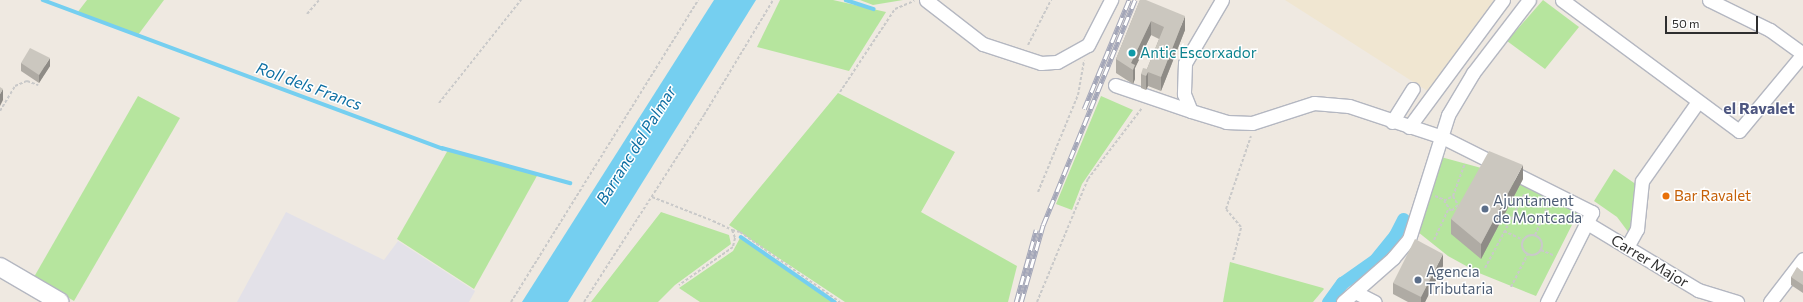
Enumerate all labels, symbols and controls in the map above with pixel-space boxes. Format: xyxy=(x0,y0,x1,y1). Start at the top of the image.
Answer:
scale bar xyxy=(1667,8,1760,34)
text: 50 m xyxy=(1672,16,1700,30)
place label: Antic Escorxador xyxy=(1140,44,1257,62)
marker: Antic Escorxador xyxy=(1127,48,1137,58)
water label: Roll dels Francs xyxy=(254,58,364,114)
water label: Barranc del Palmar xyxy=(592,82,680,208)
district label: el Ravalet xyxy=(1723,98,1795,118)
place label: Bar Ravalet xyxy=(1674,187,1751,205)
place label: Ajuntament de Montcada xyxy=(1493,191,1582,226)
marker: Bar Ravalet xyxy=(1661,191,1671,201)
marker: Ajuntament de Montcada xyxy=(1480,204,1490,214)
street label: Carrer Major xyxy=(1608,231,1692,291)
place label: Agencia Tributaria xyxy=(1426,262,1493,297)
marker: Agencia Tributaria xyxy=(1413,275,1423,285)

